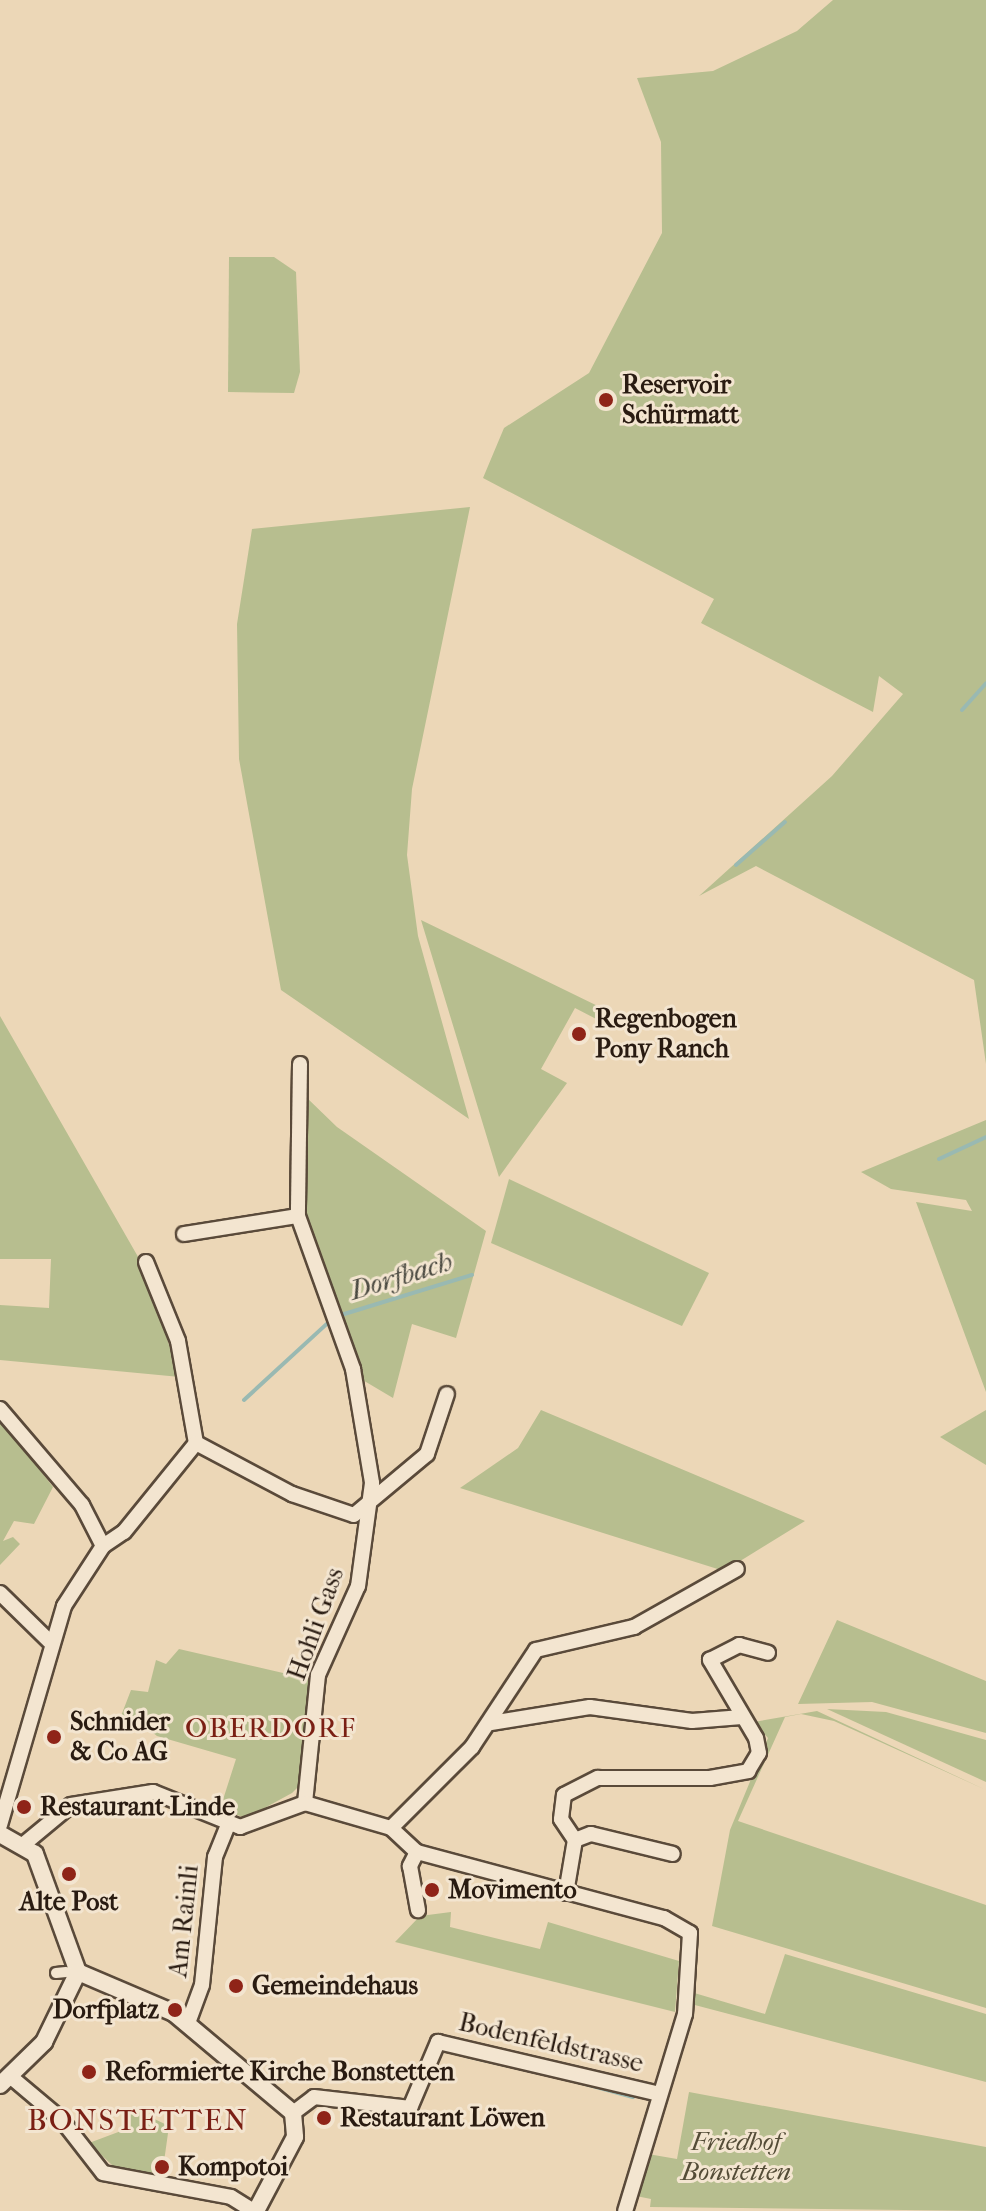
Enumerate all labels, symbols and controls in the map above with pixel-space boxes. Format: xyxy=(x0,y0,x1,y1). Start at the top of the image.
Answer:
place label: Reservoir Schürmatt xyxy=(622,369,739,430)
marker: Reservoir Schürmatt xyxy=(597,391,615,409)
place label: Regenbogen Pony Ranch xyxy=(595,1003,737,1064)
marker: Regenbogen Pony Ranch xyxy=(570,1025,588,1043)
water label: Dorfbach xyxy=(346,1245,456,1307)
street label: Hohli Gass xyxy=(281,1563,351,1685)
place label: Schnider & Co AG xyxy=(70,1706,170,1768)
district label: OBERDORF xyxy=(185,1711,357,1745)
marker: Schnider & Co AG xyxy=(45,1728,63,1746)
place label: Restaurant Linde xyxy=(40,1791,235,1823)
marker: Restaurant Linde xyxy=(15,1798,33,1816)
street label: Am Rainli xyxy=(163,1863,205,1979)
marker: Alte Post xyxy=(60,1865,78,1883)
place label: Movimento xyxy=(448,1874,577,1906)
marker: Movimento xyxy=(423,1881,441,1899)
place label: Alte Post xyxy=(20,1886,118,1918)
place label: Gemeindehaus xyxy=(252,1970,418,2002)
marker: Gemeindehaus xyxy=(227,1977,245,1995)
place label: Dorfplatz xyxy=(53,1994,159,2026)
marker: Dorfplatz xyxy=(166,2001,184,2019)
street label: Bodenfeldstrasse xyxy=(456,2007,646,2079)
place label: Reformierte Kirche Bonstetten xyxy=(105,2056,455,2088)
marker: Reformierte Kirche Bonstetten xyxy=(80,2063,98,2081)
place label: Restaurant Löwen xyxy=(340,2102,545,2134)
district label: BONSTETTEN xyxy=(27,2103,249,2139)
marker: Restaurant Löwen xyxy=(315,2109,333,2127)
park label: Friedhof Bonstetten xyxy=(681,2126,791,2188)
place label: Kompotoi xyxy=(178,2151,288,2183)
marker: Kompotoi xyxy=(153,2158,171,2176)

